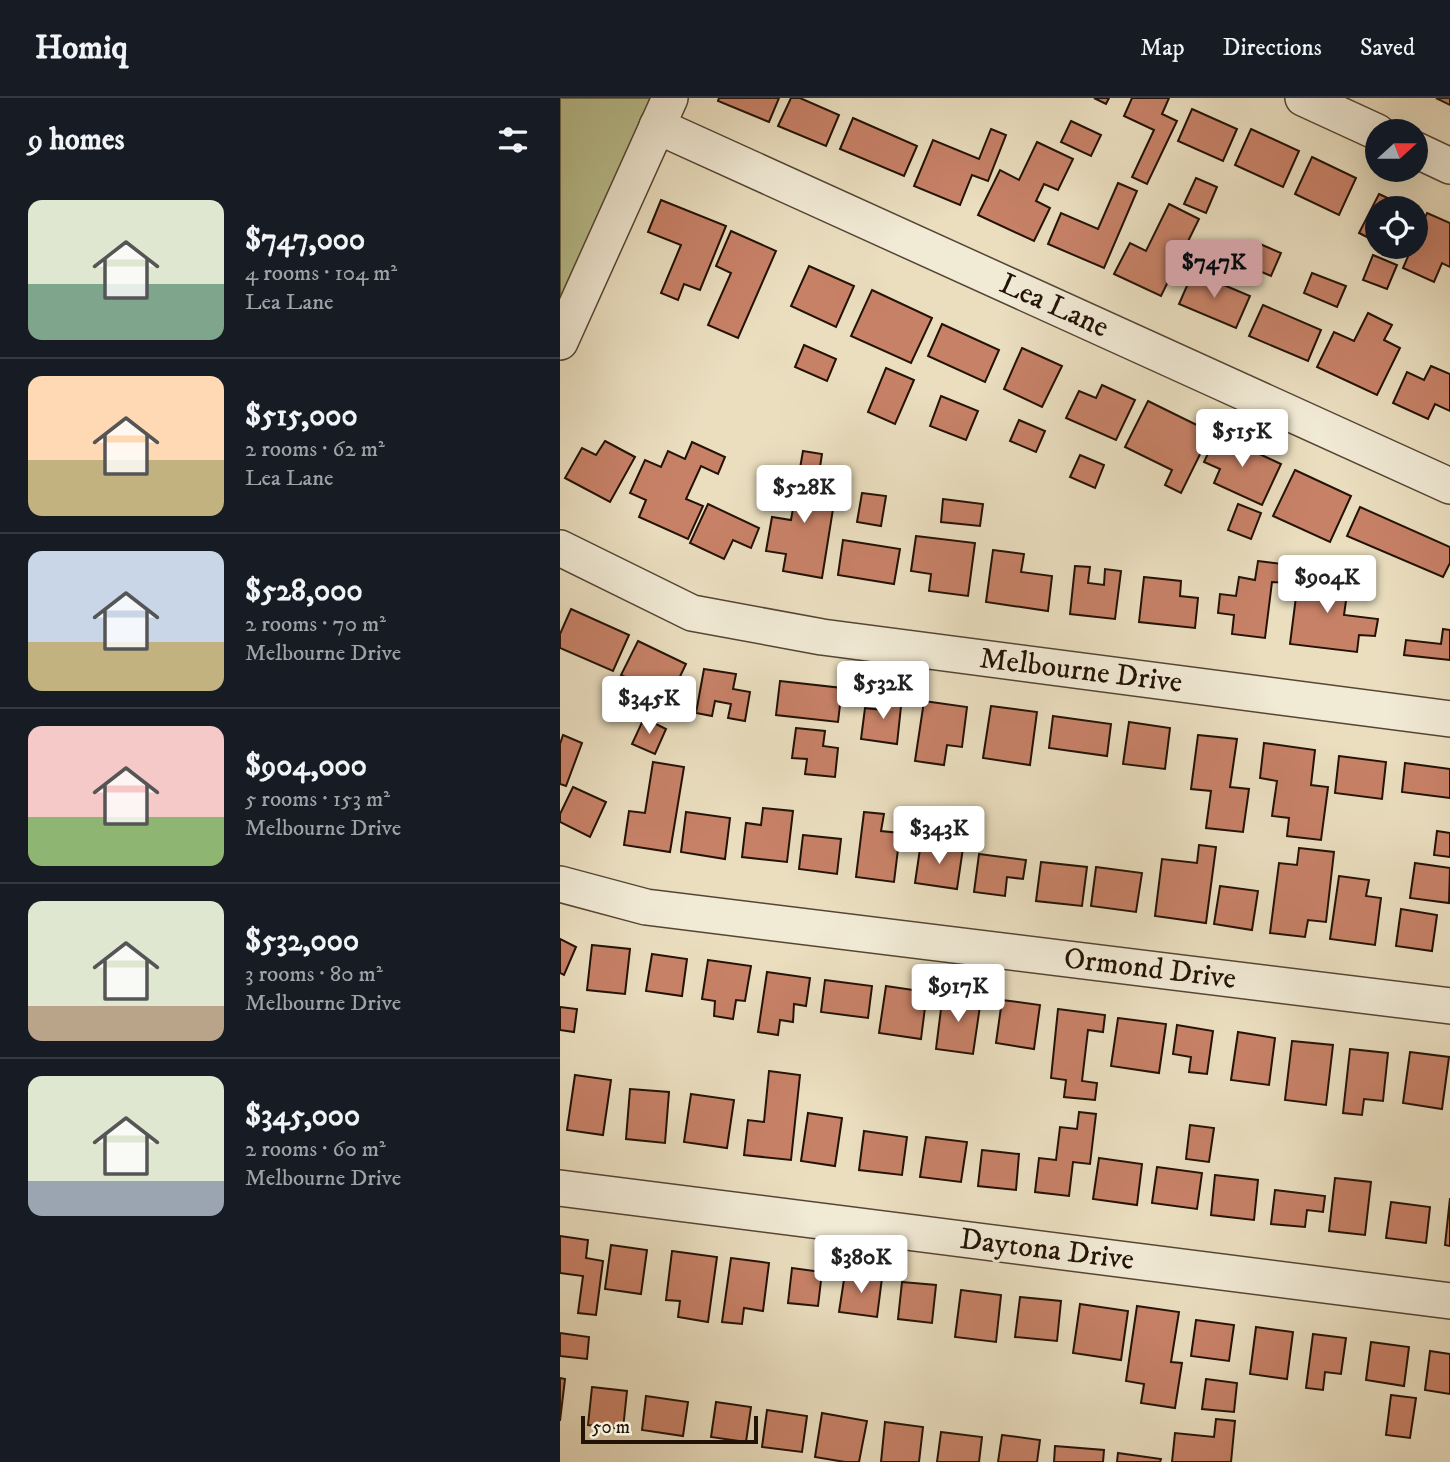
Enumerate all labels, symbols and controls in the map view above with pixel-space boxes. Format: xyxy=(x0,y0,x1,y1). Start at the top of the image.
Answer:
text: Homiq xyxy=(35,28,128,69)
text: Map xyxy=(1140,33,1185,63)
text: Directions xyxy=(1223,33,1322,63)
text: Saved xyxy=(1360,33,1415,63)
north arrow xyxy=(1365,119,1428,182)
map controls xyxy=(1365,119,1428,259)
icon: filters xyxy=(494,121,532,159)
text: 9 homes xyxy=(28,122,125,159)
button: locate xyxy=(1365,196,1428,259)
text: $747,000 xyxy=(245,222,365,259)
icon: home xyxy=(84,228,168,312)
pin: $747K xyxy=(1165,240,1263,300)
text: $747K xyxy=(1181,248,1247,277)
text: 4 rooms · 104 m² xyxy=(245,259,397,288)
street label: Lea Lane xyxy=(994,266,1114,346)
text: Lea Lane xyxy=(245,288,334,317)
text: $515,000 xyxy=(245,398,358,435)
icon: home xyxy=(84,404,168,488)
pin: $515K xyxy=(1193,410,1291,469)
text: $515K xyxy=(1212,417,1272,446)
text: 2 rooms · 62 m² xyxy=(245,435,385,464)
text: Lea Lane xyxy=(245,464,334,493)
pin: $528K xyxy=(755,466,853,525)
text: $528K xyxy=(773,473,835,502)
pin: $904K xyxy=(1278,556,1376,615)
text: $904K xyxy=(1294,563,1360,592)
text: $528,000 xyxy=(245,573,363,610)
icon: home xyxy=(84,579,168,663)
text: 2 rooms · 70 m² xyxy=(245,610,386,639)
text: Melbourne Drive xyxy=(245,639,401,668)
street label: Melbourne Drive xyxy=(978,640,1184,702)
pin: $532K xyxy=(834,662,932,721)
text: $532K xyxy=(853,669,913,698)
pin: $345K xyxy=(600,676,698,736)
text: $345K xyxy=(618,684,680,713)
text: $904,000 xyxy=(245,748,367,785)
icon: home xyxy=(84,754,168,838)
text: 5 rooms · 153 m² xyxy=(245,785,390,814)
pin: $343K xyxy=(890,806,988,866)
text: Melbourne Drive xyxy=(245,814,401,843)
text: $343K xyxy=(909,814,969,843)
text: $532,000 xyxy=(245,923,359,960)
icon: home xyxy=(84,929,168,1013)
street label: Ormond Drive xyxy=(1062,940,1238,998)
text: 3 rooms · 80 m² xyxy=(245,960,383,989)
pin: $917K xyxy=(909,964,1007,1024)
text: $917K xyxy=(928,972,988,1001)
text: Melbourne Drive xyxy=(245,989,401,1018)
text: $345,000 xyxy=(245,1098,360,1135)
icon: home xyxy=(84,1104,168,1188)
text: 2 rooms · 60 m² xyxy=(245,1135,386,1164)
text: Melbourne Drive xyxy=(245,1164,401,1193)
street label: Daytona Drive xyxy=(958,1221,1136,1279)
pin: $380K xyxy=(812,1236,910,1295)
text: $380K xyxy=(830,1243,892,1272)
scale bar xyxy=(581,1413,758,1445)
text: 50 m xyxy=(592,1416,630,1439)

